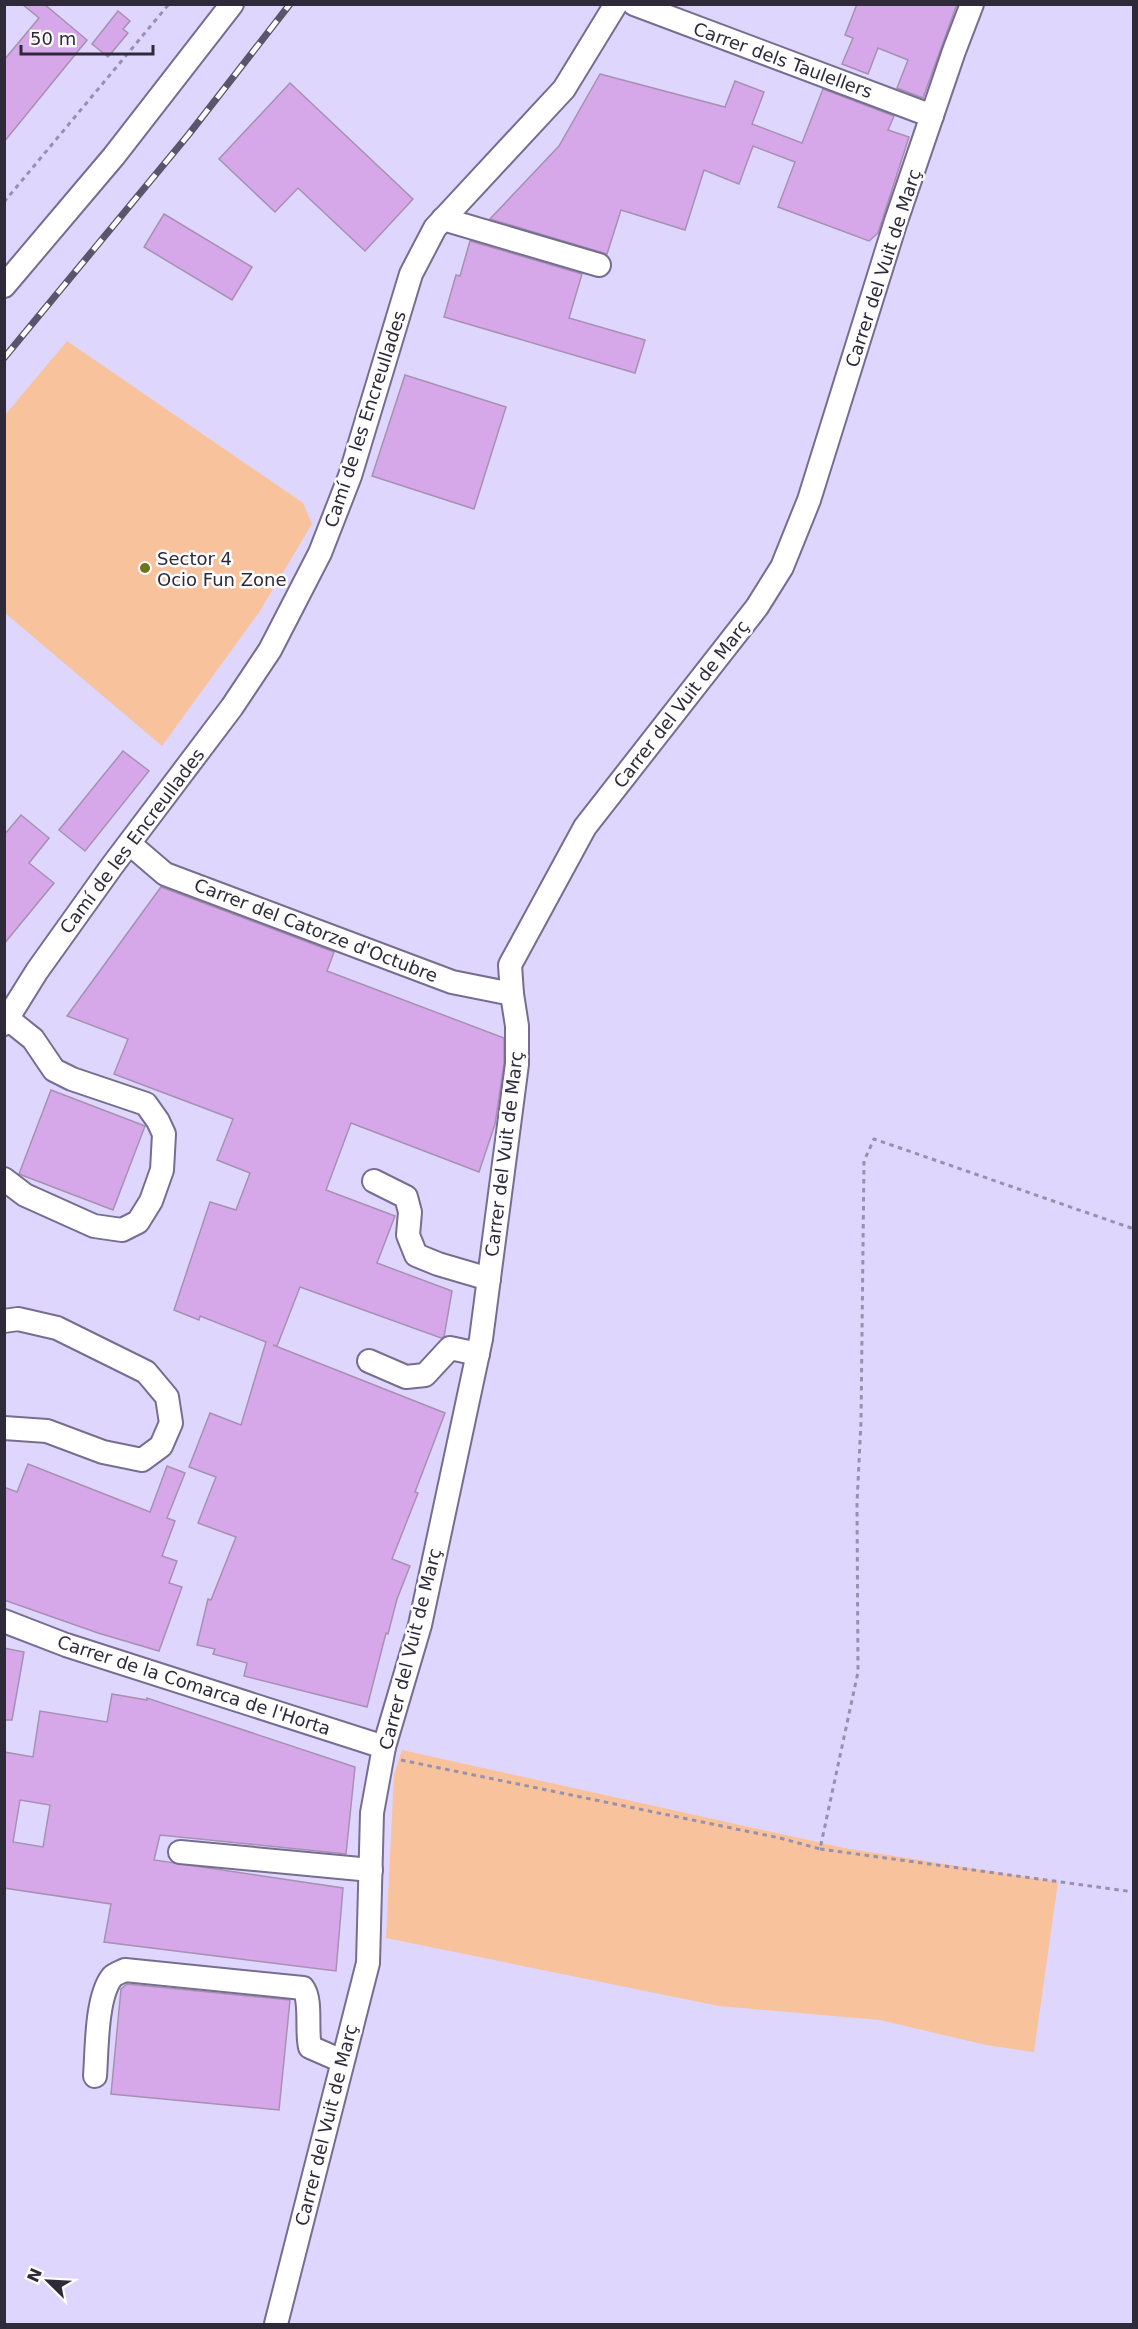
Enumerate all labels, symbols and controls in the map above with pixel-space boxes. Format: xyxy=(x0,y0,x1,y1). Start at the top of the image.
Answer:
scale bar xyxy=(21,18,153,56)
street label: Carrer dels Taulellers xyxy=(691,18,875,102)
text: 50 m xyxy=(30,28,76,49)
street label: Carrer del Vuit de Març xyxy=(841,166,925,370)
street label: Camí de les Encreullades xyxy=(320,308,410,530)
place label: Sector 4 Ocio Fun Zone xyxy=(157,548,287,590)
marker: Sector 4 Ocio Fun Zone xyxy=(138,561,152,575)
street label: Carrer del Vuit de Març xyxy=(609,616,753,792)
street label: Camí de les Encreullades xyxy=(56,744,208,938)
street label: Carrer del Catorze d'Octubre xyxy=(191,874,441,986)
street label: Carrer del Vuit de Març xyxy=(481,1050,527,1258)
street label: Carrer del Vuit de Març xyxy=(375,1546,445,1752)
street label: Carrer de la Comarca de l'Horta xyxy=(55,1631,333,1739)
street label: Carrer del Vuit de Març xyxy=(291,2022,361,2228)
north arrow xyxy=(18,2251,78,2311)
text: N xyxy=(23,2265,46,2285)

